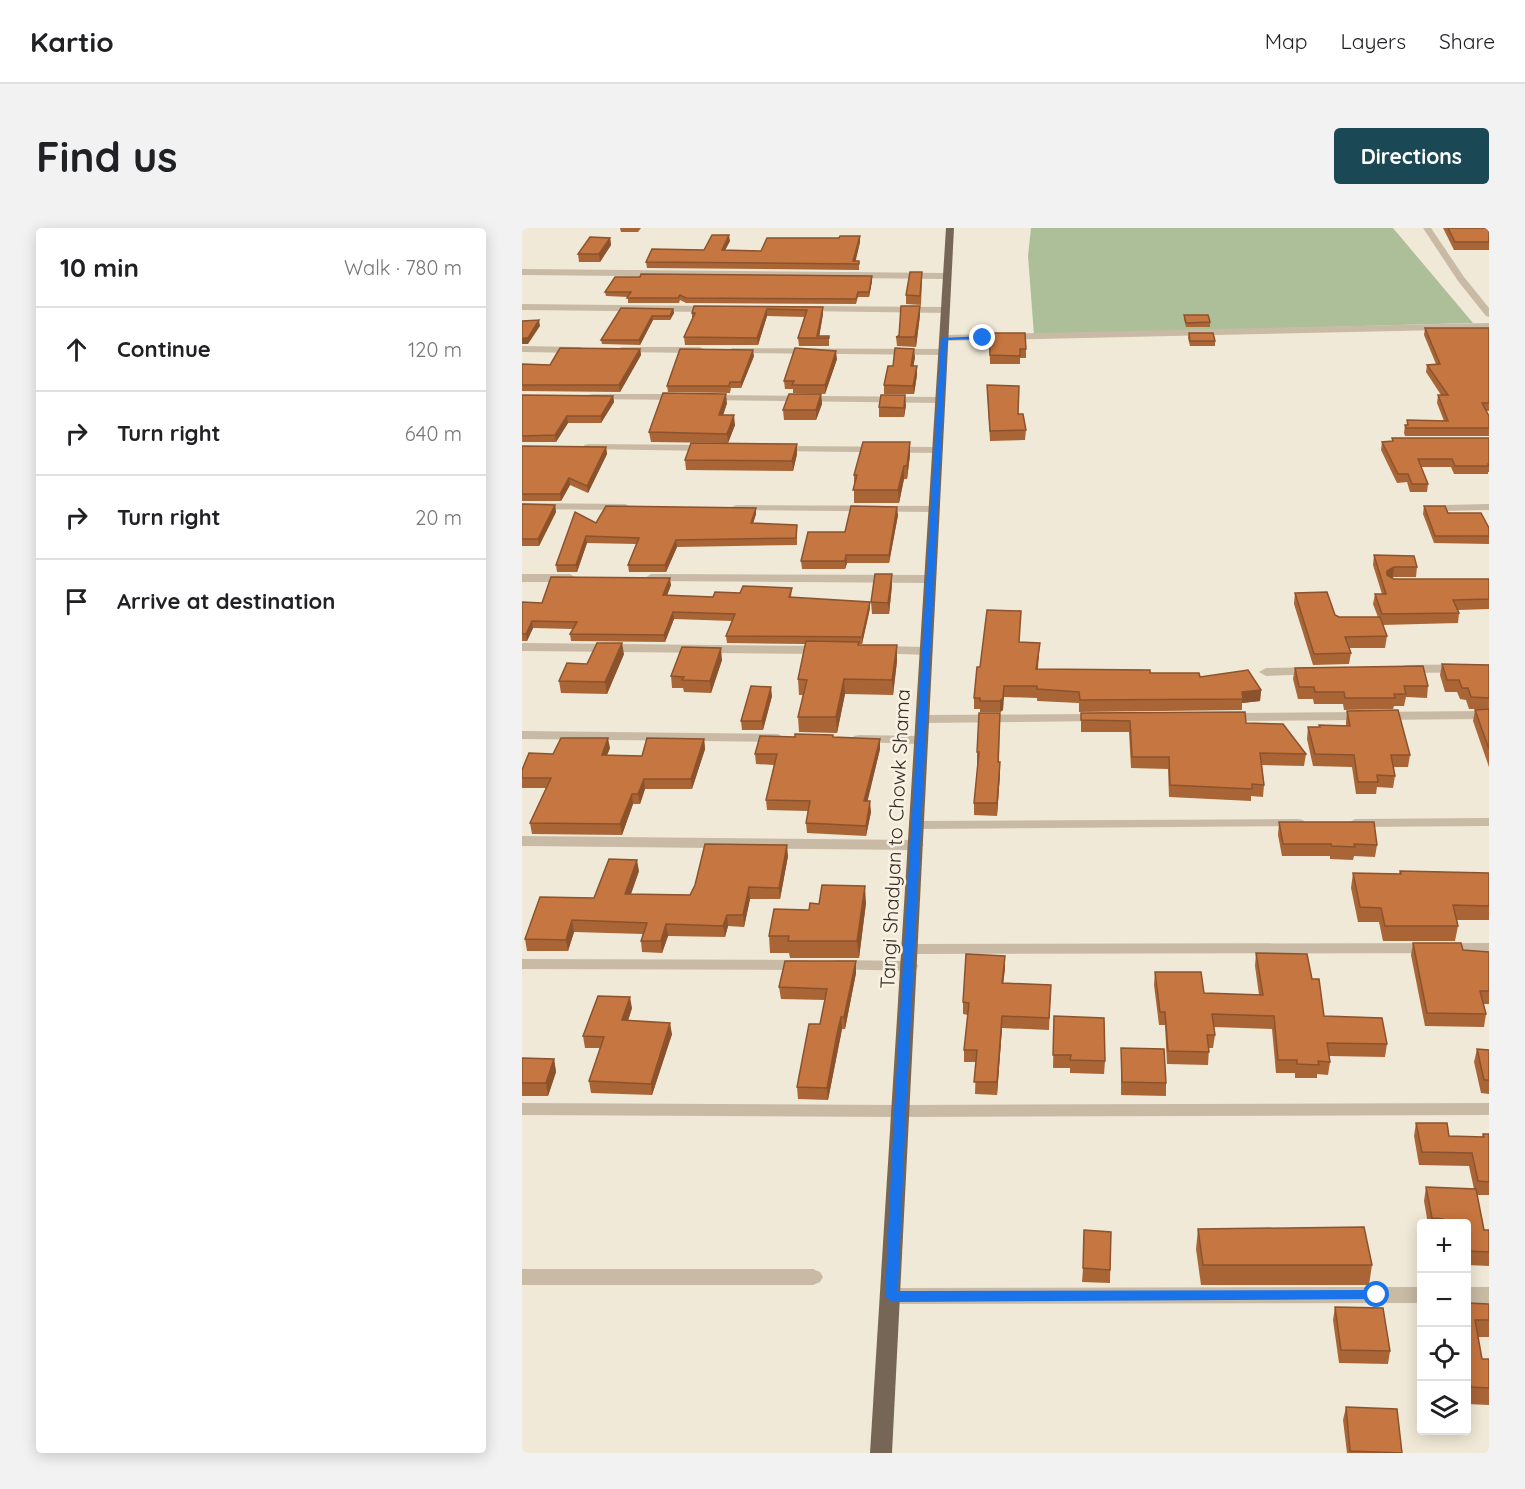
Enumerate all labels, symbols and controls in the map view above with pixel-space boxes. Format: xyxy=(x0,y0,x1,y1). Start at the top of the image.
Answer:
text: Kartio xyxy=(30,24,114,59)
text: Map xyxy=(1265,28,1308,54)
text: Layers xyxy=(1341,28,1406,54)
text: Share xyxy=(1439,28,1495,54)
button: Directions xyxy=(1334,128,1489,184)
text: Find us xyxy=(36,130,178,183)
text: 10 min xyxy=(60,251,139,284)
text: Walk · 780 m xyxy=(344,255,462,280)
route end xyxy=(969,324,995,350)
icon: ahead xyxy=(60,333,93,366)
text: Continue xyxy=(117,335,211,363)
text: 120 m xyxy=(408,337,462,362)
icon: right xyxy=(60,417,93,450)
text: Turn right xyxy=(117,419,221,447)
text: 640 m xyxy=(405,421,462,446)
icon: right xyxy=(60,501,93,534)
text: Turn right xyxy=(117,503,221,531)
text: 20 m xyxy=(415,505,462,530)
icon: arrive xyxy=(60,585,93,618)
text: Arrive at destination xyxy=(117,587,335,615)
street label: Tangi Shadyan to Chowk Shama xyxy=(874,688,915,990)
map controls xyxy=(1417,1219,1471,1435)
button: + xyxy=(1417,1219,1471,1273)
button: − xyxy=(1417,1273,1471,1327)
route start xyxy=(1363,1281,1389,1307)
button: locate xyxy=(1417,1327,1471,1381)
button: layers xyxy=(1417,1381,1471,1435)

